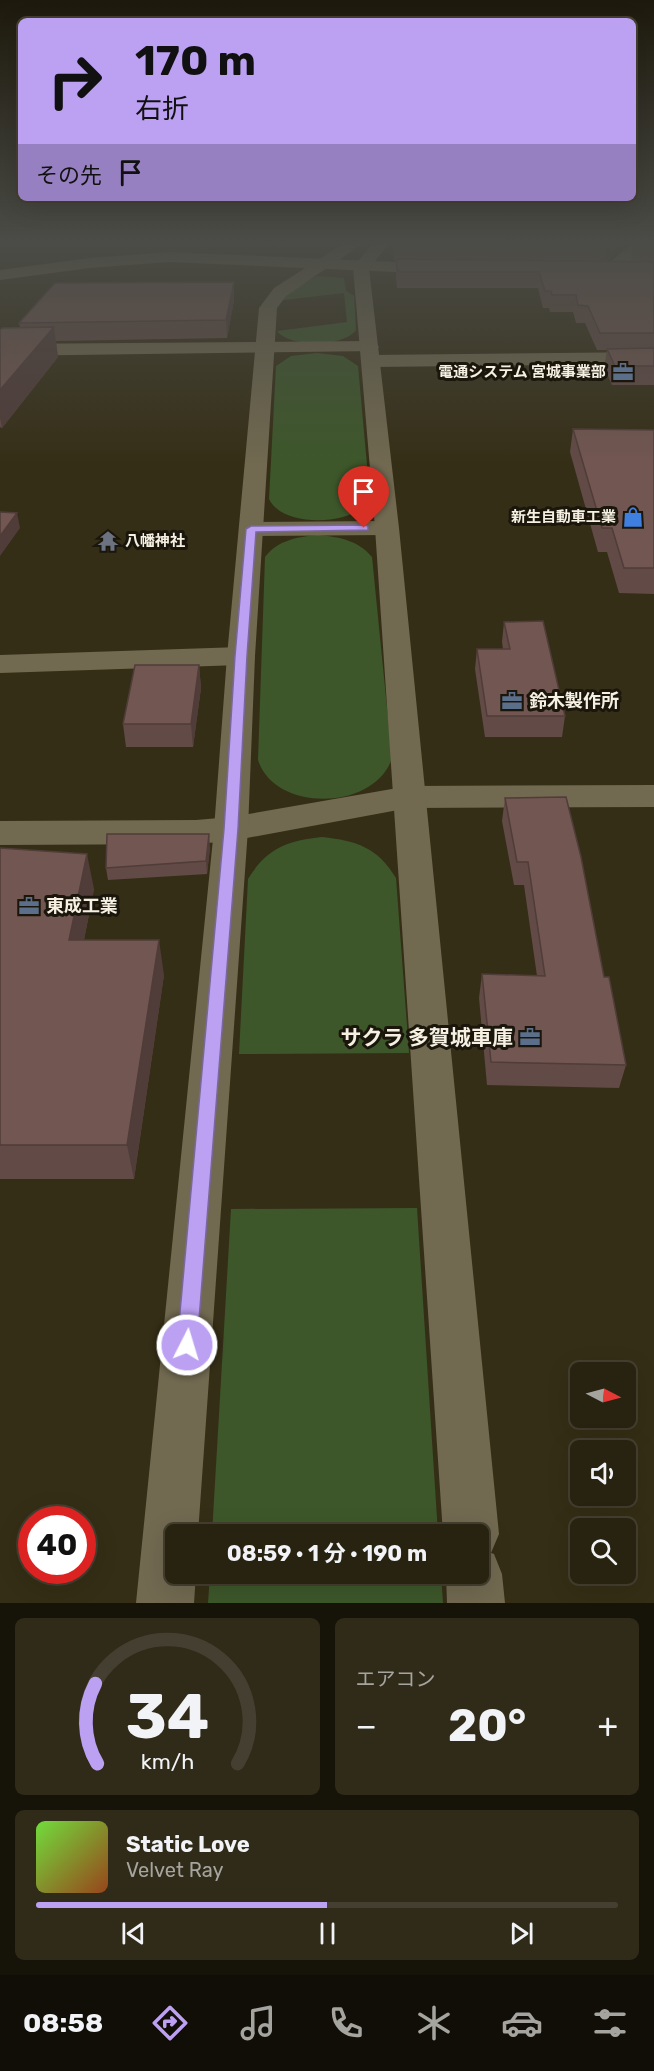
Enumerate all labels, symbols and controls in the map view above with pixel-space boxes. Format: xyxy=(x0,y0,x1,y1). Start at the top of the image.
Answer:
text: 170 m xyxy=(135,36,256,86)
icon: right xyxy=(36,42,114,120)
text: 右折 xyxy=(135,93,189,125)
icon: arrive xyxy=(114,156,147,189)
text: その先 xyxy=(36,162,102,189)
office icon: 電通システム 宮城事業部 xyxy=(611,360,635,384)
place label: 電通システム 宮城事業部 xyxy=(438,363,606,381)
pin xyxy=(338,466,389,528)
icon: arrive xyxy=(347,475,380,508)
shop icon: 新生自動車工業 xyxy=(621,505,645,529)
place label: 新生自動車工業 xyxy=(511,508,616,526)
temple icon: 八幡神社 xyxy=(96,529,120,553)
place label: 八幡神社 xyxy=(125,532,185,550)
office icon: 鈴木製作所 xyxy=(500,689,524,713)
place label: 鈴木製作所 xyxy=(529,690,619,712)
office icon: 東成工業 xyxy=(17,894,41,918)
place label: 東成工業 xyxy=(46,895,118,917)
place label: サクラ 多賀城車庫 xyxy=(341,1025,513,1050)
office icon: サクラ 多賀城車庫 xyxy=(518,1025,542,1049)
position arrow xyxy=(155,1313,219,1377)
north arrow xyxy=(570,1362,636,1428)
map controls xyxy=(570,1362,636,1584)
button: sound xyxy=(570,1440,636,1506)
speed limit sign: 40 xyxy=(18,1506,96,1584)
button: search xyxy=(570,1518,636,1584)
text: 08:59 · 1 分 · 190 m xyxy=(227,1540,427,1567)
text: エアコン xyxy=(356,1667,436,1691)
text: 34 xyxy=(125,1680,209,1754)
text: 20° xyxy=(448,1699,526,1752)
text: − xyxy=(356,1706,377,1745)
text: + xyxy=(597,1706,618,1745)
text: km/h xyxy=(140,1749,194,1774)
text: Static Love xyxy=(126,1831,250,1858)
text: Velvet Ray xyxy=(126,1858,224,1882)
icon: previous xyxy=(117,1917,150,1950)
icon: pause xyxy=(311,1917,344,1950)
icon: next xyxy=(505,1917,538,1950)
icon: directions xyxy=(149,2002,191,2044)
icon: music xyxy=(237,2002,279,2044)
icon: phone xyxy=(325,2002,367,2044)
icon: climate xyxy=(413,2002,455,2044)
icon: car xyxy=(501,2002,543,2044)
icon: filters xyxy=(589,2002,631,2044)
text: 08:58 xyxy=(23,2007,103,2039)

